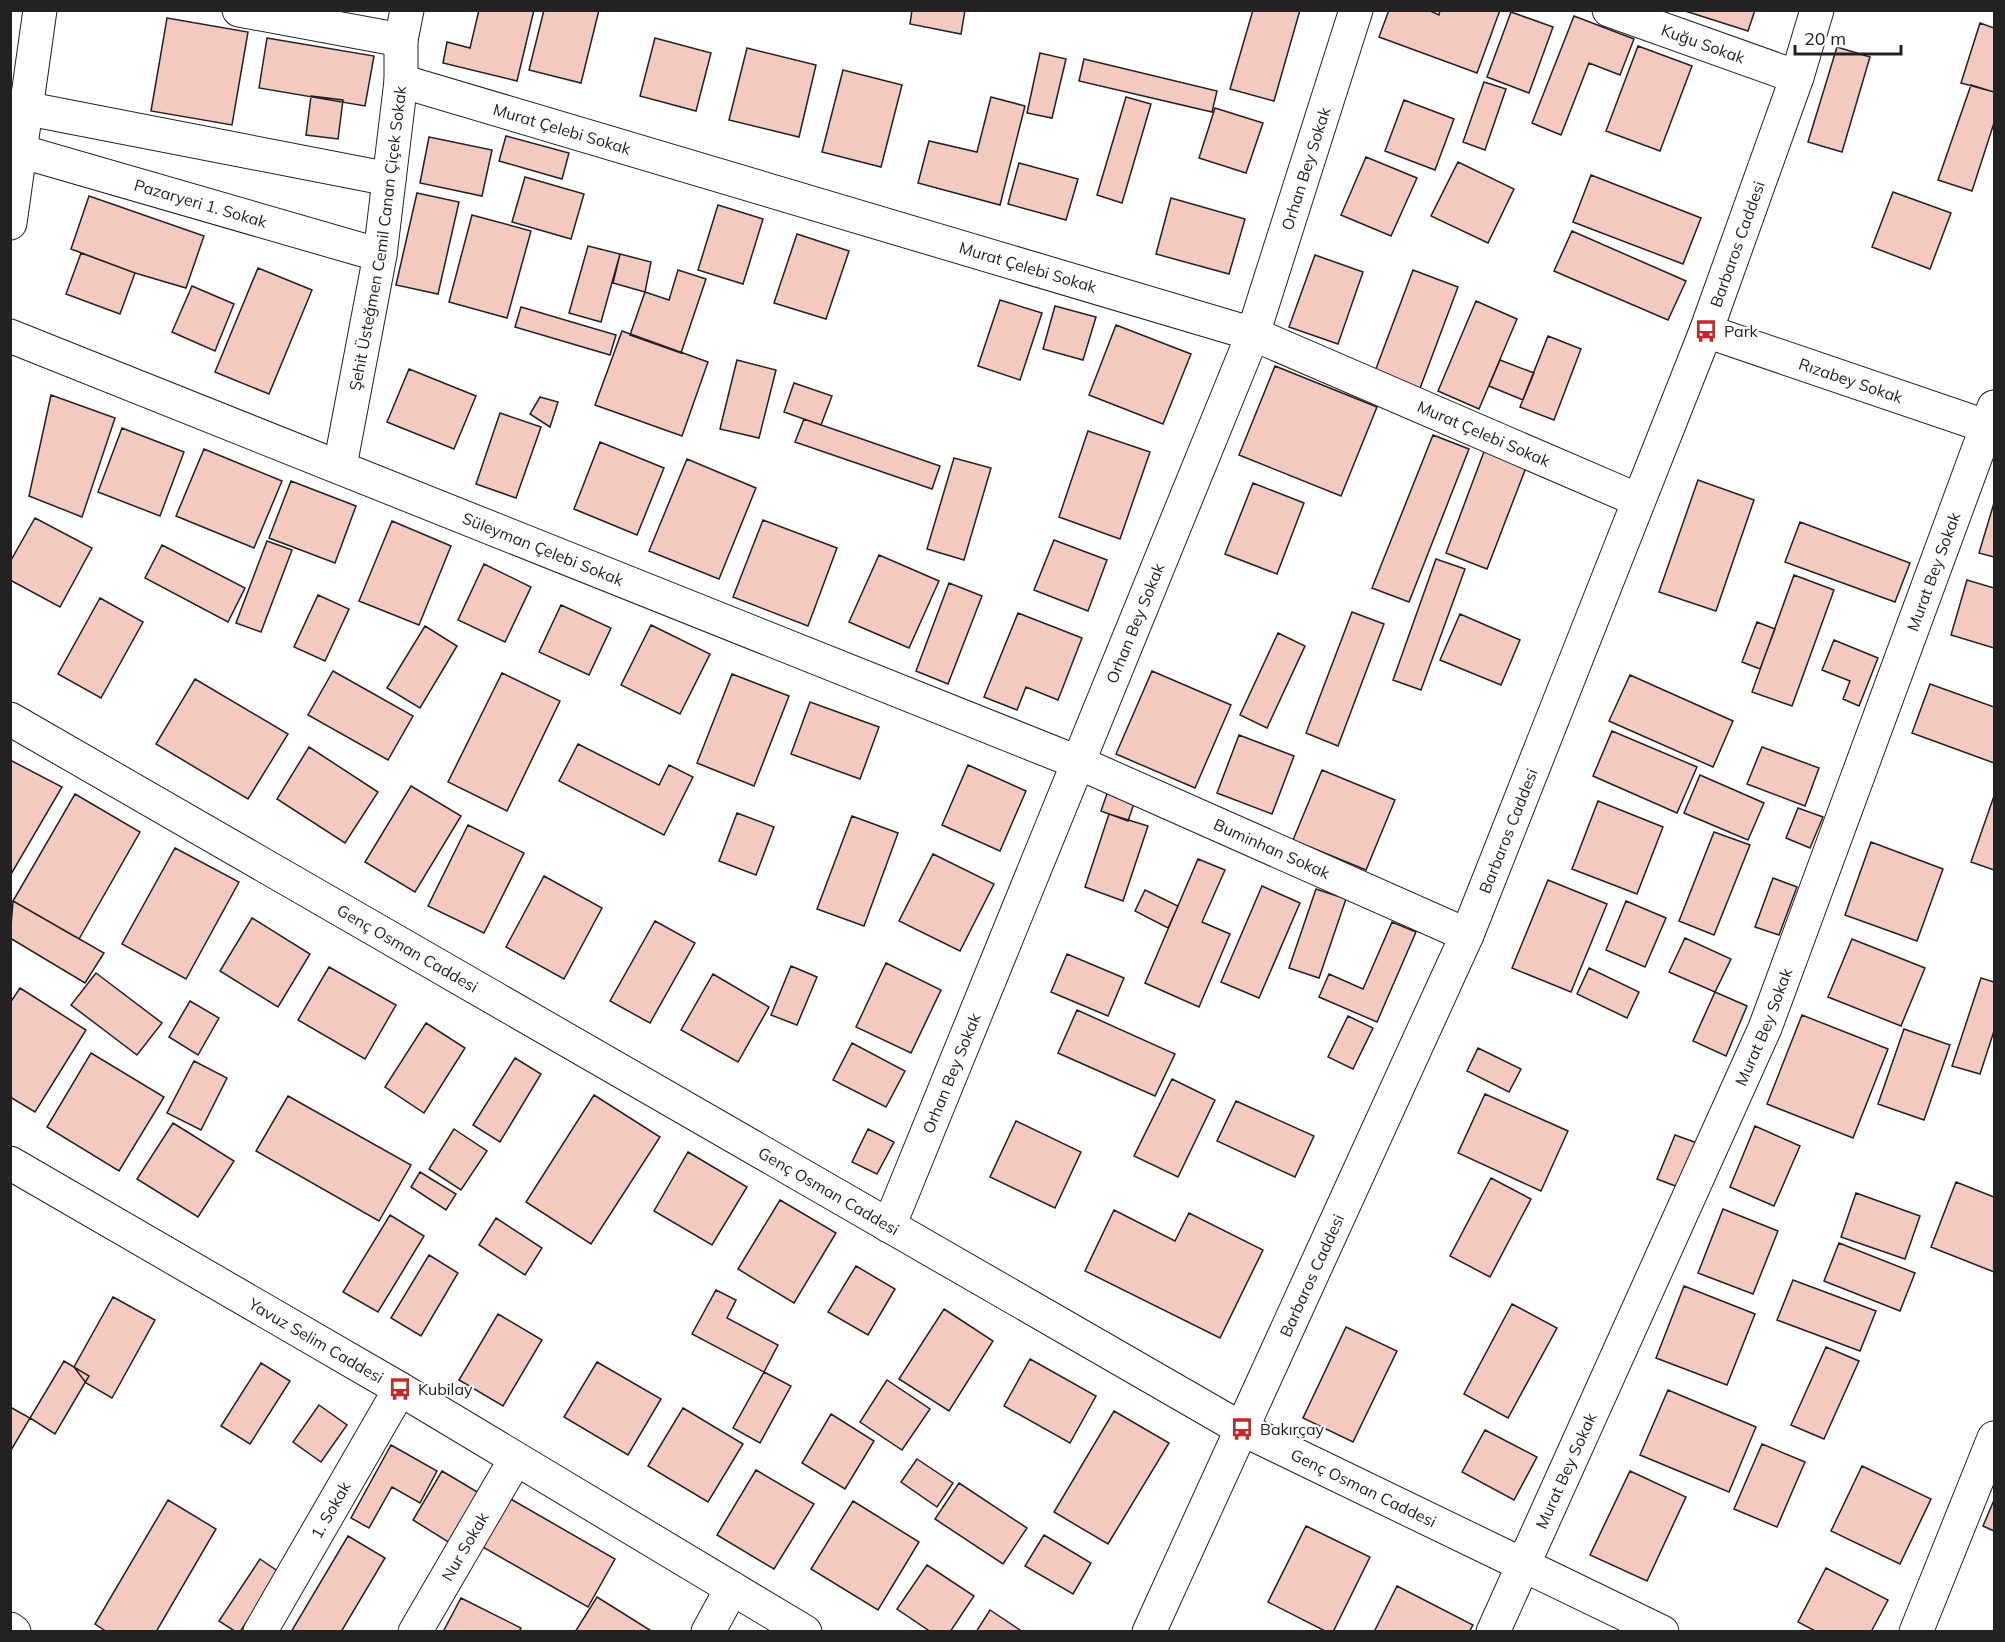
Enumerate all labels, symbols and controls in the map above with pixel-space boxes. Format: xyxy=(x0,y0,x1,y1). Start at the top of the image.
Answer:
scale bar xyxy=(1795,18,1902,56)
street label: Kuğu Sokak xyxy=(1659,19,1748,68)
text: 20 m xyxy=(1804,27,1846,50)
street label: Şehit Üsteğmen Cemil Canan Çiçek Sokak xyxy=(344,84,410,392)
street label: Murat Çelebi Sokak xyxy=(491,99,634,159)
street label: Orhan Bey Sokak xyxy=(1277,104,1335,233)
street label: Pazaryeri 1. Sokak xyxy=(132,175,270,232)
street label: Barbaros Caddesi xyxy=(1705,178,1769,310)
street label: Murat Çelebi Sokak xyxy=(957,237,1100,297)
bus stop icon: Park xyxy=(1693,318,1719,344)
place label: Park xyxy=(1724,321,1758,341)
street label: Rızabey Sokak xyxy=(1796,353,1906,408)
street label: Murat Çelebi Sokak xyxy=(1414,396,1554,471)
street label: Süleyman Çelebi Sokak xyxy=(460,508,627,590)
street label: Murat Bey Sokak xyxy=(1902,508,1965,634)
street label: Orhan Bey Sokak xyxy=(1102,559,1169,686)
street label: Barbaros Caddesi xyxy=(1474,766,1542,896)
street label: Buminhan Sokak xyxy=(1211,814,1334,883)
street label: Genç Osman Caddesi xyxy=(334,900,482,997)
street label: Murat Bey Sokak xyxy=(1730,964,1797,1089)
street label: Orhan Bey Sokak xyxy=(918,1009,985,1136)
street label: Genç Osman Caddesi xyxy=(755,1142,903,1239)
street label: Barbaros Caddesi xyxy=(1275,1211,1348,1340)
street label: Yavuz Selim Caddesi xyxy=(244,1293,387,1387)
bus stop icon: Kubilay xyxy=(387,1376,413,1402)
place label: Kubilay xyxy=(418,1379,473,1399)
street label: Murat Bey Sokak xyxy=(1531,1409,1601,1532)
bus stop icon: Bakırçay xyxy=(1229,1416,1255,1442)
place label: Bakırçay xyxy=(1260,1419,1325,1439)
street label: Genç Osman Caddesi xyxy=(1287,1444,1440,1531)
street label: 1. Sokak xyxy=(306,1477,355,1542)
street label: Nur Sokak xyxy=(437,1508,493,1584)

